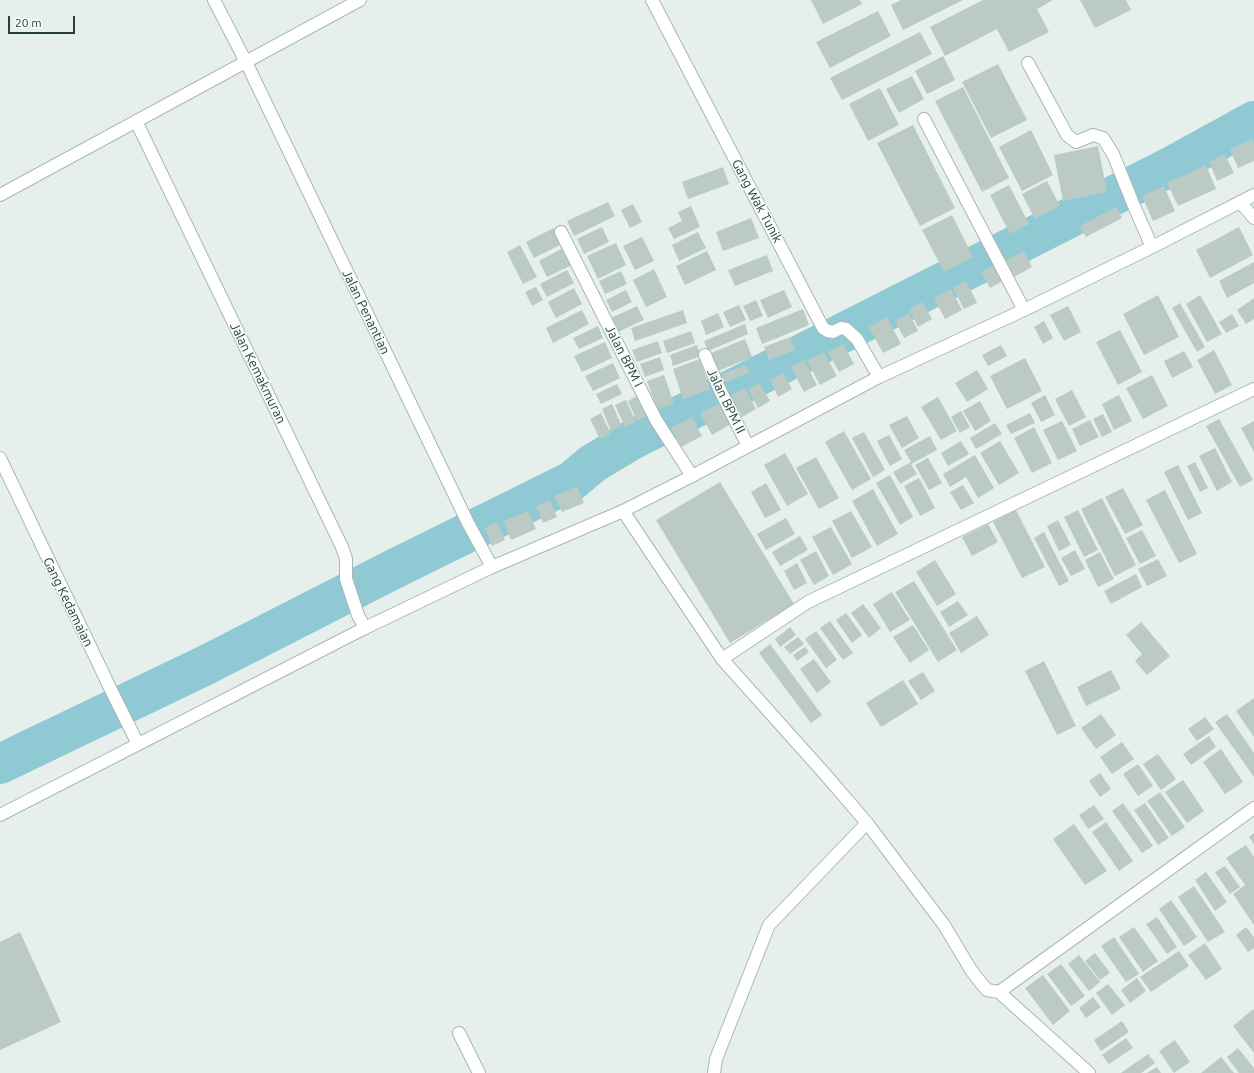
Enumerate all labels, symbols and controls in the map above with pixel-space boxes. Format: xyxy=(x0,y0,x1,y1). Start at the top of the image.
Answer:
scale bar xyxy=(10,8,77,34)
text: 20 m xyxy=(15,16,42,29)
street label: Gang Wak Tunik xyxy=(728,156,786,246)
street label: Jalan Penantian xyxy=(339,267,393,357)
street label: Jalan Kemakmuran xyxy=(227,320,289,426)
street label: Jalan BPM I xyxy=(602,323,646,389)
street label: Jalan BPM II xyxy=(704,366,748,436)
street label: Gang Kedamaian xyxy=(40,555,96,649)

